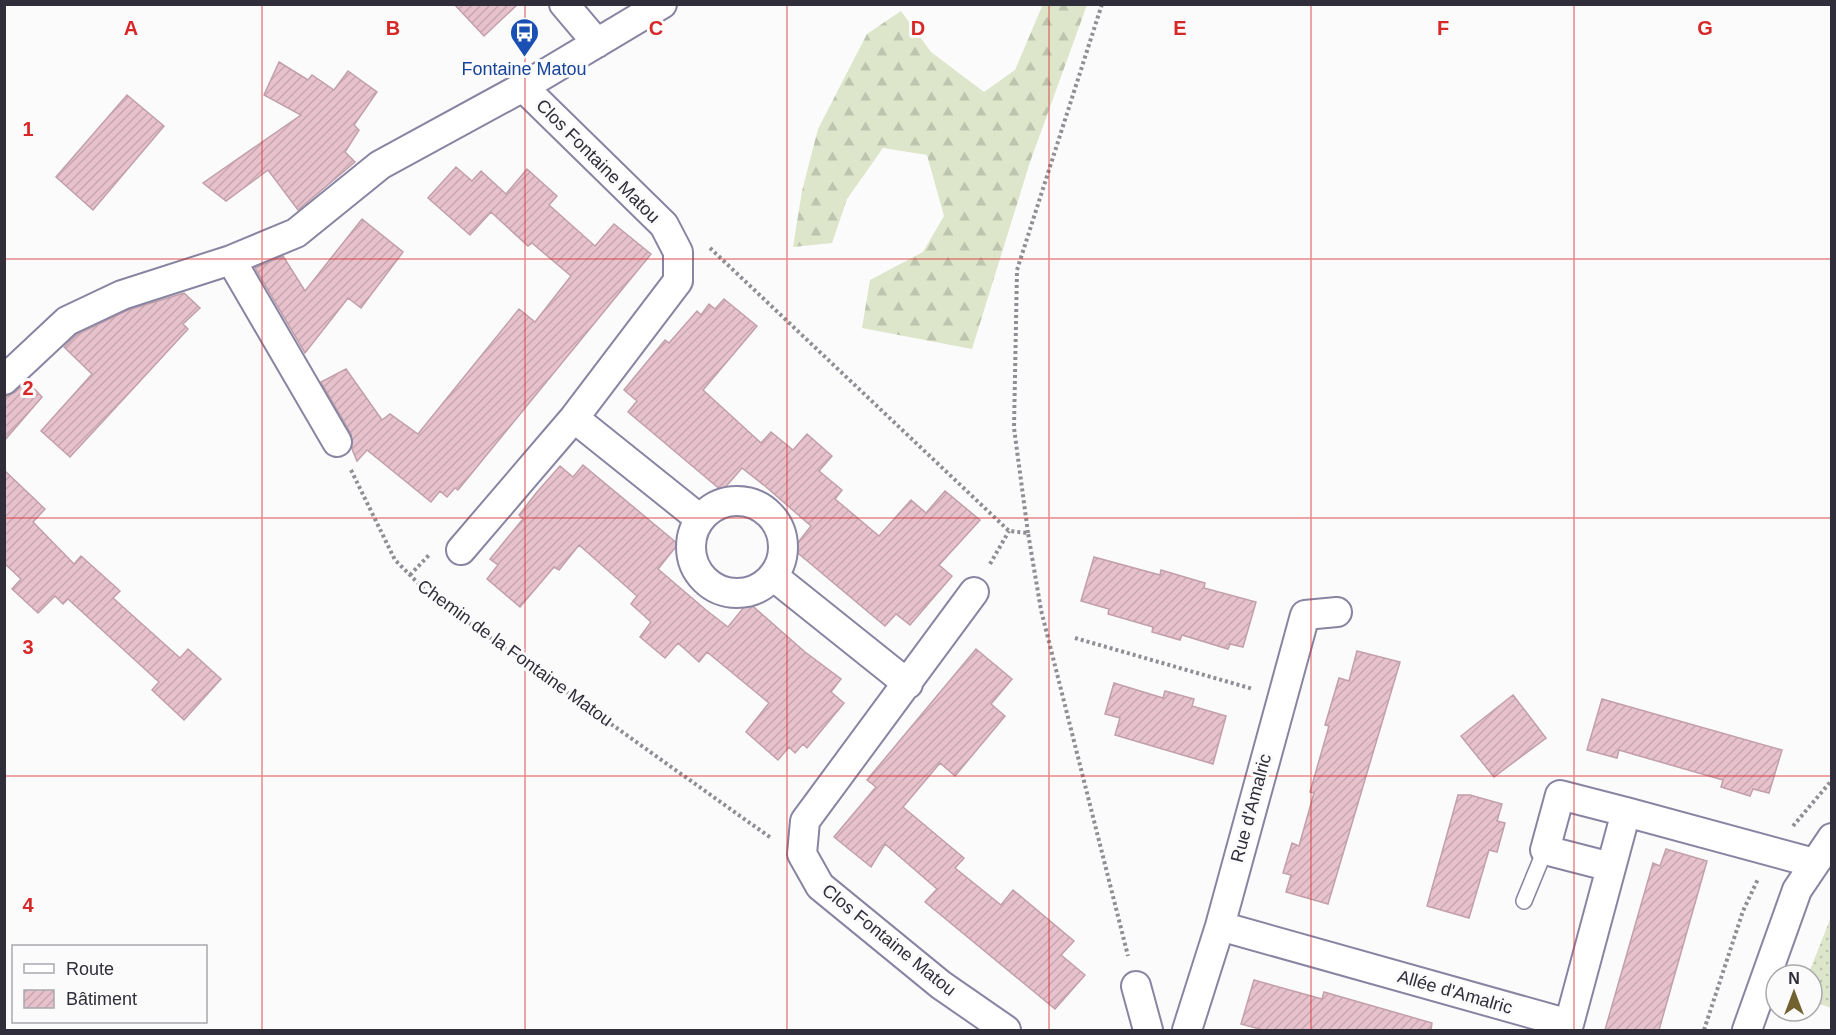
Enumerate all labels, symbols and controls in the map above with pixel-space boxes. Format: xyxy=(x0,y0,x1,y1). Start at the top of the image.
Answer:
bus stop icon: Fontaine Matou xyxy=(508,16,540,58)
text: A xyxy=(124,17,138,39)
text: B xyxy=(386,17,400,39)
text: C xyxy=(649,17,663,39)
text: D xyxy=(911,17,925,39)
text: E xyxy=(1173,17,1187,39)
text: F xyxy=(1437,17,1449,39)
text: G xyxy=(1697,17,1713,39)
place label: Fontaine Matou xyxy=(461,59,587,79)
street label: Clos Fontaine Matou xyxy=(532,95,664,227)
text: 1 xyxy=(22,118,34,140)
text: 2 xyxy=(22,377,34,399)
street label: Chemin de la Fontaine Matou xyxy=(414,576,616,730)
text: 3 xyxy=(22,636,34,658)
street label: Rue d'Amalric xyxy=(1227,752,1275,864)
street label: Clos Fontaine Matou xyxy=(818,880,960,1000)
text: 4 xyxy=(22,894,34,916)
legend xyxy=(12,945,207,1023)
text: Route xyxy=(66,959,114,979)
north arrow xyxy=(1764,963,1824,1023)
street label: Allée d'Amalric xyxy=(1395,966,1515,1018)
text: N xyxy=(1788,970,1800,987)
text: Bâtiment xyxy=(66,989,137,1009)

